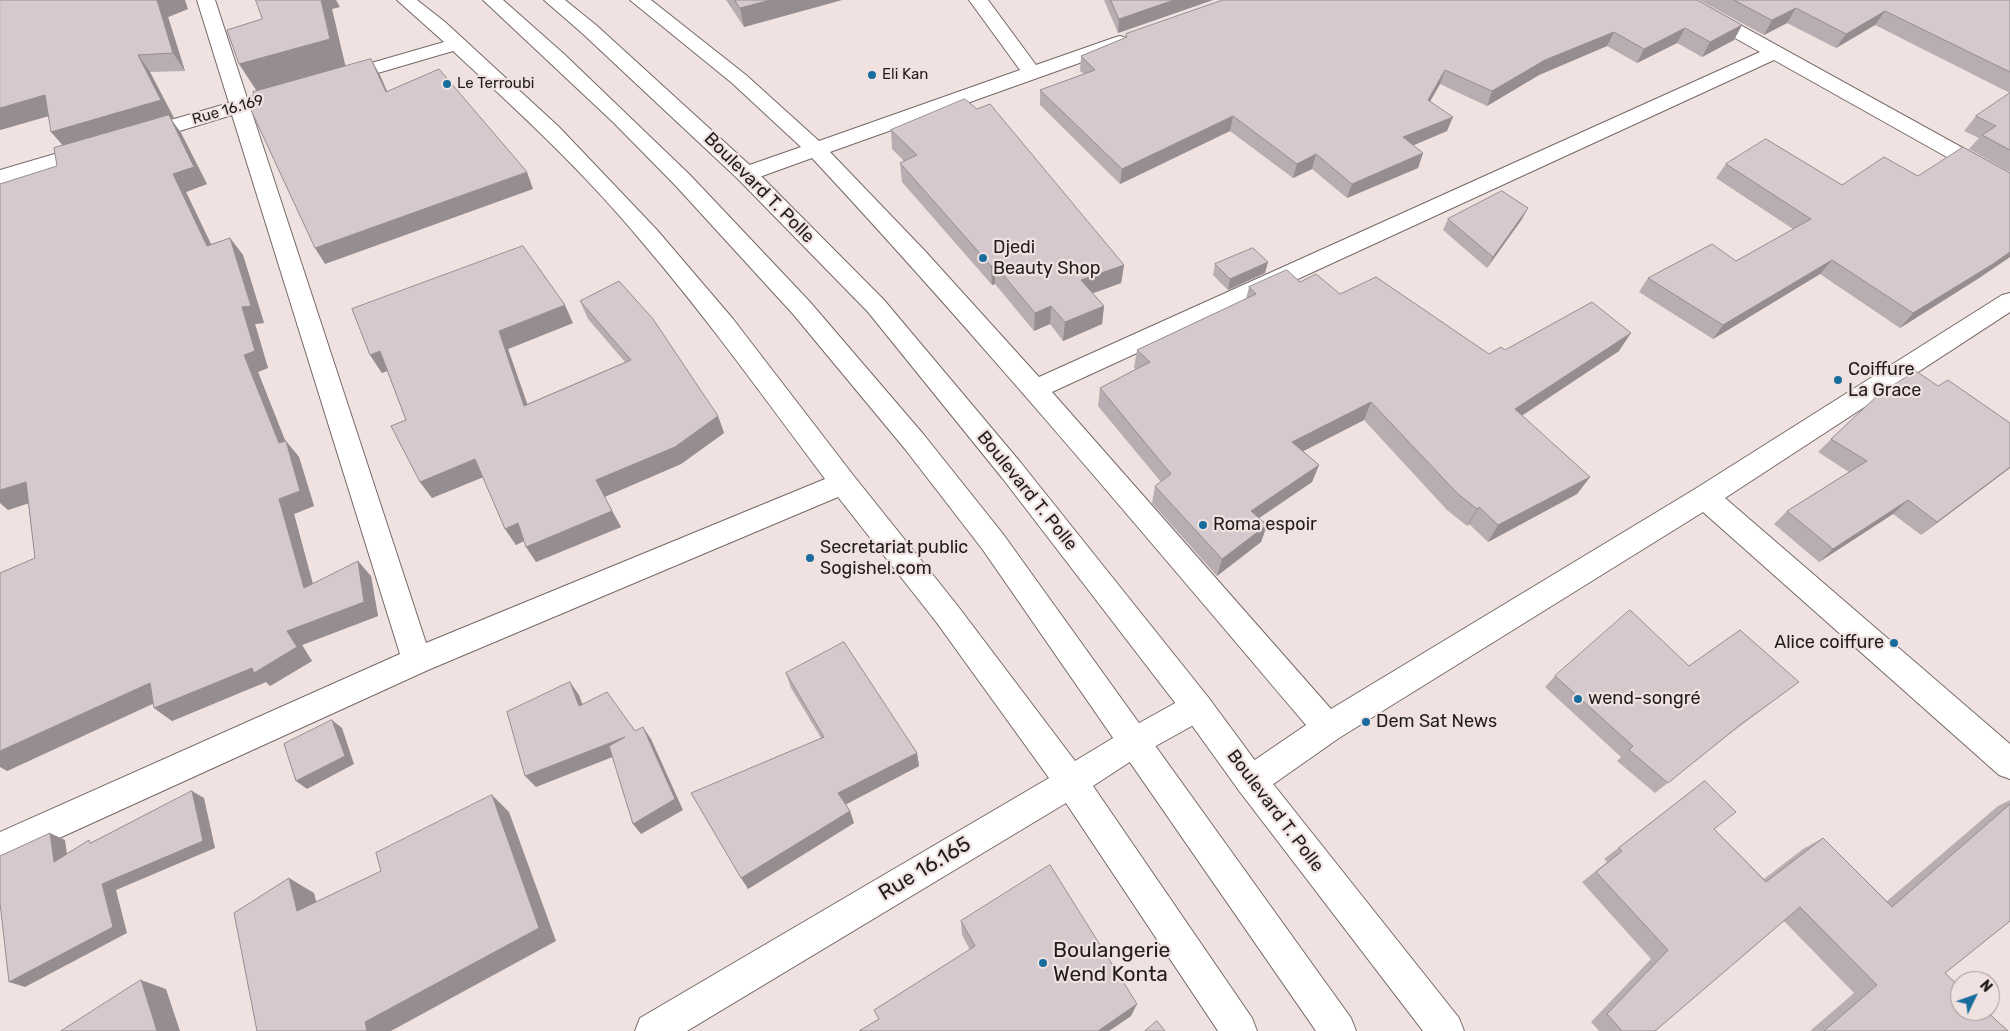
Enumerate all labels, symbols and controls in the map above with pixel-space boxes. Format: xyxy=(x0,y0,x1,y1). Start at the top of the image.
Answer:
place label: Eli Kan xyxy=(882,66,928,84)
marker: Eli Kan xyxy=(866,69,878,81)
place label: Le Terroubi xyxy=(457,75,534,93)
marker: Le Terroubi xyxy=(441,78,453,90)
street label: Rue 16.169 xyxy=(190,91,266,129)
street label: Boulevard T. Polle xyxy=(699,128,819,248)
place label: Djedi Beauty Shop xyxy=(993,237,1100,280)
marker: Djedi Beauty Shop xyxy=(977,252,989,264)
place label: Coiffure La Grace xyxy=(1848,359,1921,402)
marker: Coiffure La Grace xyxy=(1832,374,1844,386)
street label: Boulevard T. Polle xyxy=(972,427,1082,555)
place label: Roma espoir xyxy=(1213,514,1317,536)
marker: Roma espoir xyxy=(1197,519,1209,531)
place label: Secretariat public Sogishel.com xyxy=(820,537,968,580)
marker: Secretariat public Sogishel.com xyxy=(804,552,816,564)
place label: Alice coiffure xyxy=(1774,632,1884,654)
marker: Alice coiffure xyxy=(1888,637,1900,649)
place label: wend-songré xyxy=(1588,688,1701,710)
marker: wend-songré xyxy=(1572,693,1584,705)
place label: Dem Sat News xyxy=(1376,711,1497,733)
marker: Dem Sat News xyxy=(1360,716,1372,728)
street label: Boulevard T. Polle xyxy=(1222,746,1328,876)
street label: Rue 16.165 xyxy=(874,832,976,906)
place label: Boulangerie Wend Konta xyxy=(1053,938,1170,988)
marker: Boulangerie Wend Konta xyxy=(1037,957,1049,969)
north arrow xyxy=(1950,971,2000,1021)
text: N xyxy=(1976,977,1995,996)

